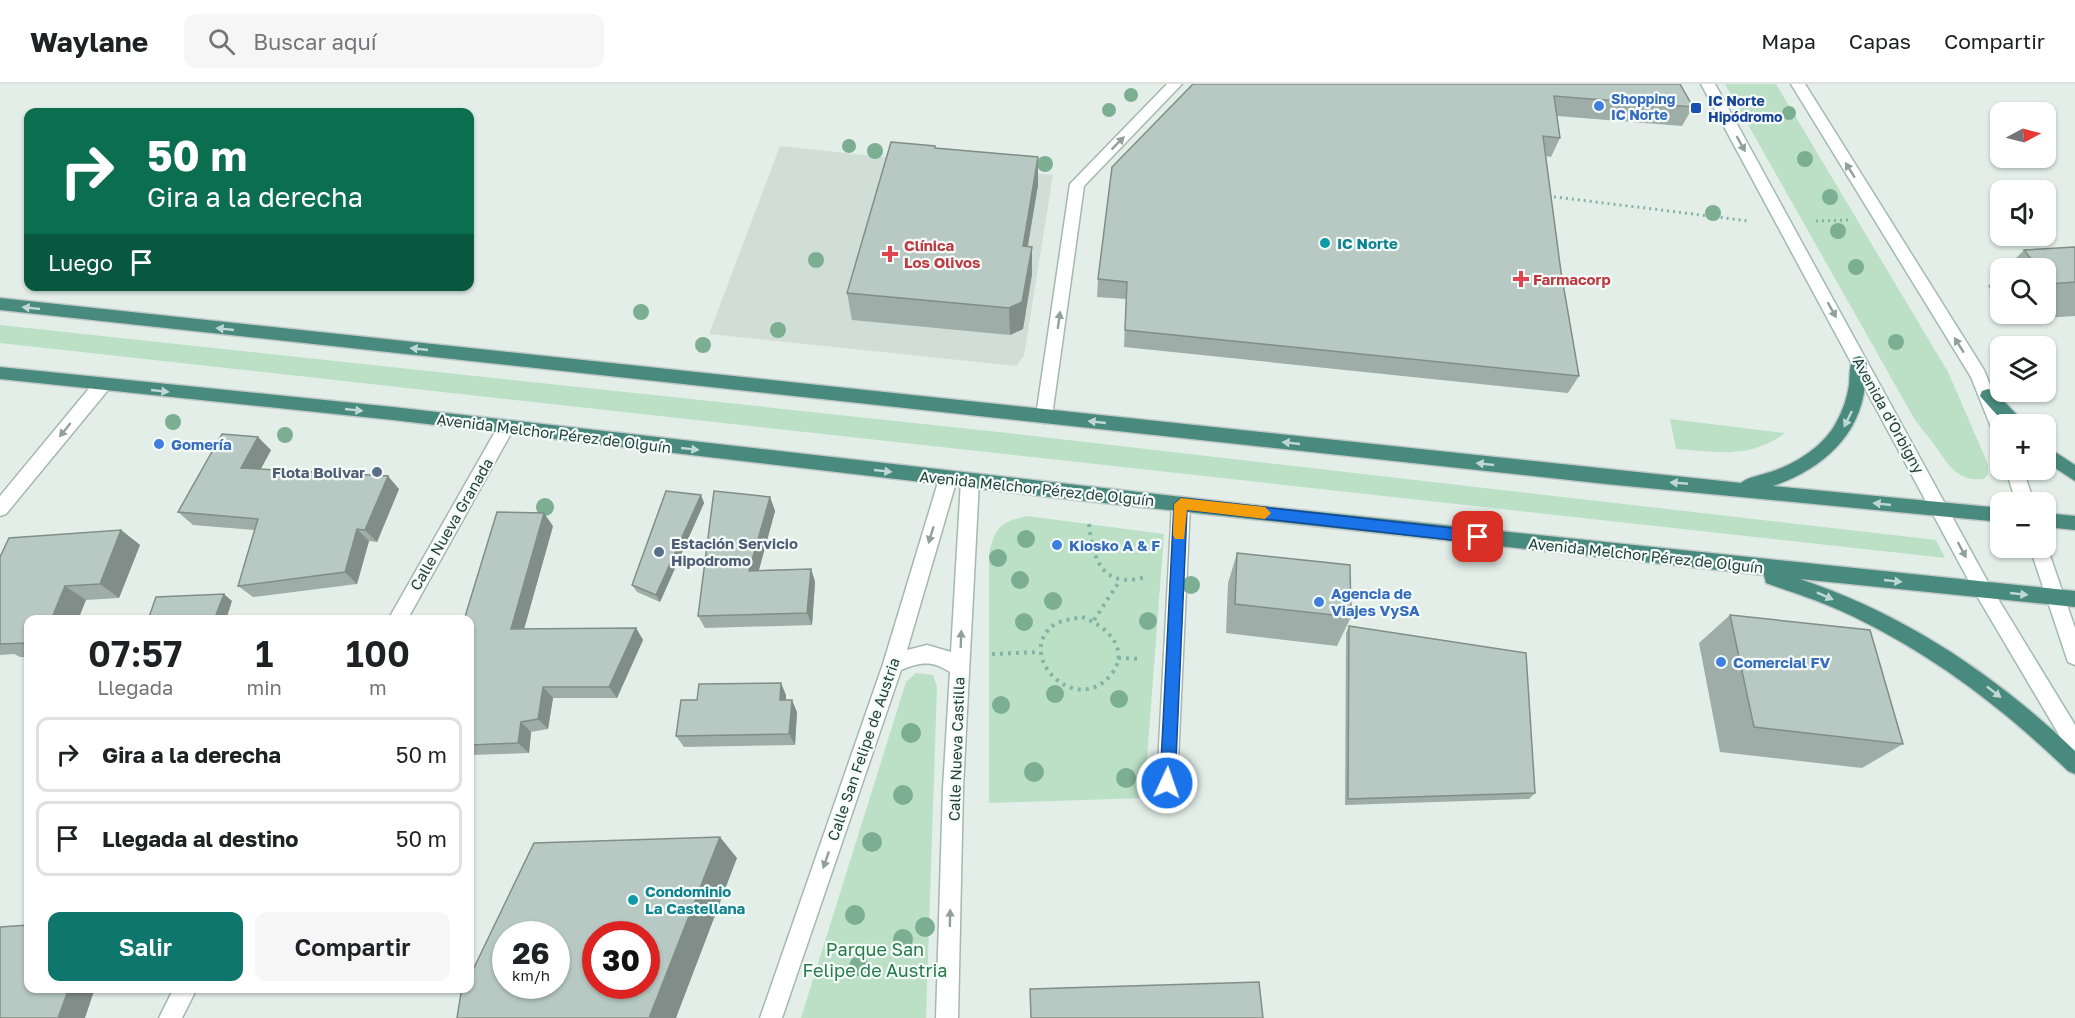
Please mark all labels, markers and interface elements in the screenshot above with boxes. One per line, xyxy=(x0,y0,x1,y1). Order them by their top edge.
search box xyxy=(184,14,604,68)
text: Waylane xyxy=(30,25,148,58)
icon: search xyxy=(205,25,238,58)
text: Buscar aquí xyxy=(253,28,377,55)
text: Mapa xyxy=(1761,28,1816,54)
text: Capas xyxy=(1849,28,1911,54)
text: Compartir xyxy=(1944,28,2045,54)
place label: Shopping IC Norte xyxy=(1611,90,1675,123)
place label: IC Norte Hipódromo xyxy=(1708,92,1782,125)
marker: Shopping IC Norte xyxy=(1592,99,1606,113)
marker: IC Norte Hipódromo xyxy=(1689,101,1703,115)
north arrow xyxy=(1990,102,2056,168)
map controls xyxy=(1990,102,2056,558)
text: 50 m xyxy=(147,130,247,180)
icon: right xyxy=(48,132,126,210)
one-way arrow xyxy=(1736,135,1746,152)
one-way arrow xyxy=(1110,136,1124,150)
one-way arrow xyxy=(1845,162,1856,178)
button: sound xyxy=(1990,180,2056,246)
text: Gira a la derecha xyxy=(147,181,363,213)
place label: IC Norte xyxy=(1337,234,1398,252)
place label: Clínica Los Olivos xyxy=(904,236,981,271)
marker: IC Norte xyxy=(1318,236,1332,250)
marker: Clínica Los Olivos xyxy=(881,245,899,263)
icon: arrive xyxy=(125,246,158,279)
text: Luego xyxy=(48,249,113,276)
button: search xyxy=(1990,258,2056,324)
place label: Farmacorp xyxy=(1533,270,1611,288)
marker: Farmacorp xyxy=(1514,272,1528,286)
one-way arrow xyxy=(1827,302,1838,318)
one-way arrow xyxy=(22,303,41,313)
one-way arrow xyxy=(1054,310,1063,329)
one-way arrow xyxy=(216,324,235,334)
button: layers xyxy=(1990,336,2056,402)
one-way arrow xyxy=(1954,337,1965,353)
one-way arrow xyxy=(410,345,429,354)
street label: Avenida d'Orbigny xyxy=(1850,354,1929,477)
one-way arrow xyxy=(151,386,170,396)
one-way arrow xyxy=(345,406,364,415)
street label: Avenida Melchor Pérez de Olguín xyxy=(436,410,672,456)
one-way arrow xyxy=(1843,410,1852,427)
button: + xyxy=(1990,414,2056,480)
one-way arrow xyxy=(1088,417,1107,426)
one-way arrow xyxy=(59,422,72,437)
place label: Gomería xyxy=(171,435,232,453)
marker: Gomería xyxy=(152,437,166,451)
one-way arrow xyxy=(1282,438,1301,447)
one-way arrow xyxy=(680,444,699,454)
street label: Calle Nueva Granada xyxy=(406,455,496,593)
one-way arrow xyxy=(1476,459,1495,468)
place label: Flota Bolivar xyxy=(272,463,365,481)
marker: Flota Bolivar xyxy=(370,465,384,479)
one-way arrow xyxy=(874,466,893,476)
street label: Avenida Melchor Pérez de Olguín xyxy=(919,467,1155,509)
one-way arrow xyxy=(1670,478,1689,488)
button: − xyxy=(1990,492,2056,558)
one-way arrow xyxy=(1873,499,1892,508)
pin xyxy=(1452,511,1503,562)
icon: arrive xyxy=(1461,520,1494,553)
one-way arrow xyxy=(926,526,935,544)
place label: Estación Servicio Hipodromo xyxy=(671,534,798,569)
street label: Avenida Melchor Pérez de Olguín xyxy=(1528,534,1764,576)
place label: Kiosko A & F xyxy=(1069,536,1160,554)
marker: Kiosko A & F xyxy=(1050,538,1064,552)
one-way arrow xyxy=(1957,542,1967,559)
marker: Estación Servicio Hipodromo xyxy=(652,545,666,559)
one-way arrow xyxy=(1883,576,1902,586)
place label: Agencia de Viajes VySA xyxy=(1331,584,1420,619)
one-way arrow xyxy=(2010,589,2029,599)
one-way arrow xyxy=(1817,592,1834,601)
marker: Agencia de Viajes VySA xyxy=(1312,595,1326,609)
one-way arrow xyxy=(956,629,965,648)
text: 07:57 xyxy=(88,632,183,675)
text: 1 xyxy=(255,632,273,675)
text: 100 xyxy=(346,632,410,675)
place label: Comercial FV xyxy=(1733,653,1831,671)
street label: Calle San Felipe de Austria xyxy=(823,655,903,843)
marker: Comercial FV xyxy=(1714,655,1728,669)
text: Llegada xyxy=(97,675,173,699)
text: min xyxy=(247,675,282,699)
text: m xyxy=(369,675,387,699)
street label: Calle Nueva Castilla xyxy=(944,677,968,821)
one-way arrow xyxy=(1986,686,2002,699)
icon: right xyxy=(51,738,84,771)
text: Gira a la derecha xyxy=(102,741,281,768)
text: 50 m xyxy=(396,741,447,768)
position arrow xyxy=(1135,751,1199,815)
icon: arrive xyxy=(51,822,84,855)
text: Llegada al destino xyxy=(102,825,299,852)
text: 50 m xyxy=(396,825,447,852)
one-way arrow xyxy=(820,851,830,869)
place label: Condominio La Castellana xyxy=(645,882,745,917)
marker: Condominio La Castellana xyxy=(626,893,640,907)
one-way arrow xyxy=(945,908,955,927)
button: Salir xyxy=(48,912,243,981)
button: Compartir xyxy=(255,912,450,981)
speed limit sign: 30 xyxy=(582,921,660,999)
text: 26 xyxy=(512,935,550,971)
park label: Parque San Felipe de Austria xyxy=(803,938,947,981)
text: km/h xyxy=(512,966,550,984)

